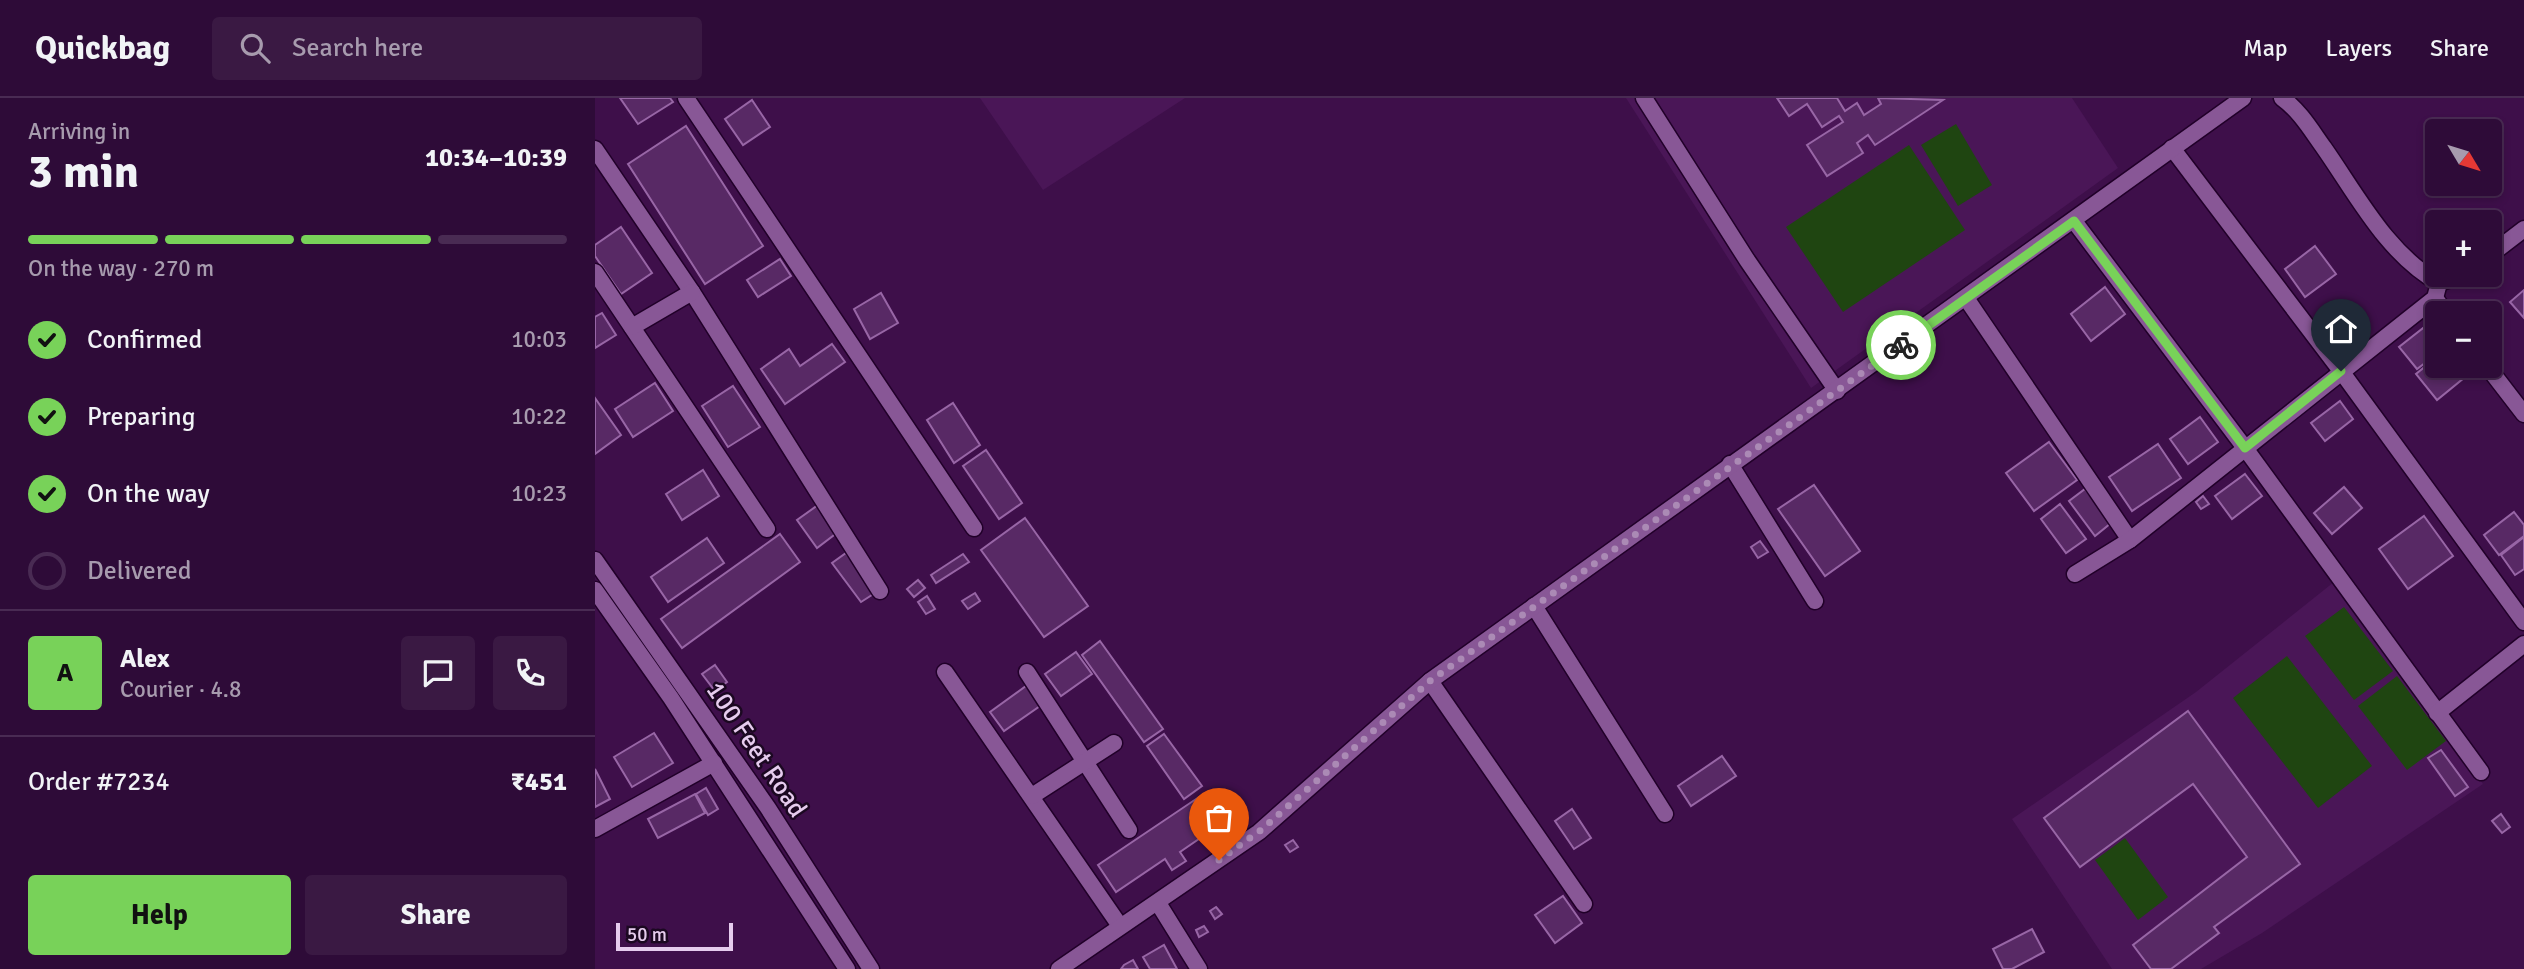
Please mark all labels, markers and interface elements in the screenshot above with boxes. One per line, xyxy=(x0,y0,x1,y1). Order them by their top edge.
search box xyxy=(212,17,702,80)
text: Quickbag xyxy=(35,28,170,69)
icon: search xyxy=(236,29,274,67)
text: Search here xyxy=(292,32,423,64)
text: Map xyxy=(2243,33,2288,63)
text: Layers xyxy=(2326,33,2392,63)
text: Share xyxy=(2430,33,2489,63)
text: Arriving in xyxy=(28,117,130,146)
north arrow xyxy=(2425,119,2503,196)
map controls xyxy=(2425,119,2502,378)
text: 10:34–10:39 xyxy=(425,142,567,174)
text: 3 min xyxy=(28,144,139,200)
button: + xyxy=(2425,210,2502,287)
text: On the way · 270 m xyxy=(28,254,214,283)
pin xyxy=(2311,299,2371,371)
button: − xyxy=(2425,301,2502,378)
courier xyxy=(1866,310,1936,380)
icon: home xyxy=(2322,310,2360,348)
icon: check xyxy=(28,321,66,359)
text: Confirmed xyxy=(87,324,202,356)
text: 10:03 xyxy=(511,325,567,354)
icon: bike xyxy=(1882,326,1920,364)
icon: check xyxy=(28,398,66,436)
text: Preparing xyxy=(87,401,195,433)
text: 10:22 xyxy=(511,402,567,431)
icon: check xyxy=(28,475,66,513)
text: On the way xyxy=(87,478,210,510)
text: 10:23 xyxy=(511,479,567,508)
text: Delivered xyxy=(87,555,192,587)
button: chat xyxy=(401,636,475,710)
button: phone xyxy=(493,636,567,710)
text: Alex xyxy=(120,643,170,675)
text: A xyxy=(57,657,73,689)
text: Courier · 4.8 xyxy=(120,675,241,704)
street label: 100 Feet Road xyxy=(699,675,813,824)
text: Order #7234 xyxy=(28,766,169,798)
text: ₹451 xyxy=(511,766,567,798)
pin xyxy=(1189,788,1249,860)
icon: bag xyxy=(1200,799,1238,837)
button: Help xyxy=(28,875,291,955)
button: Share xyxy=(305,875,567,955)
scale bar xyxy=(616,920,733,952)
text: 50 m xyxy=(627,923,667,947)

